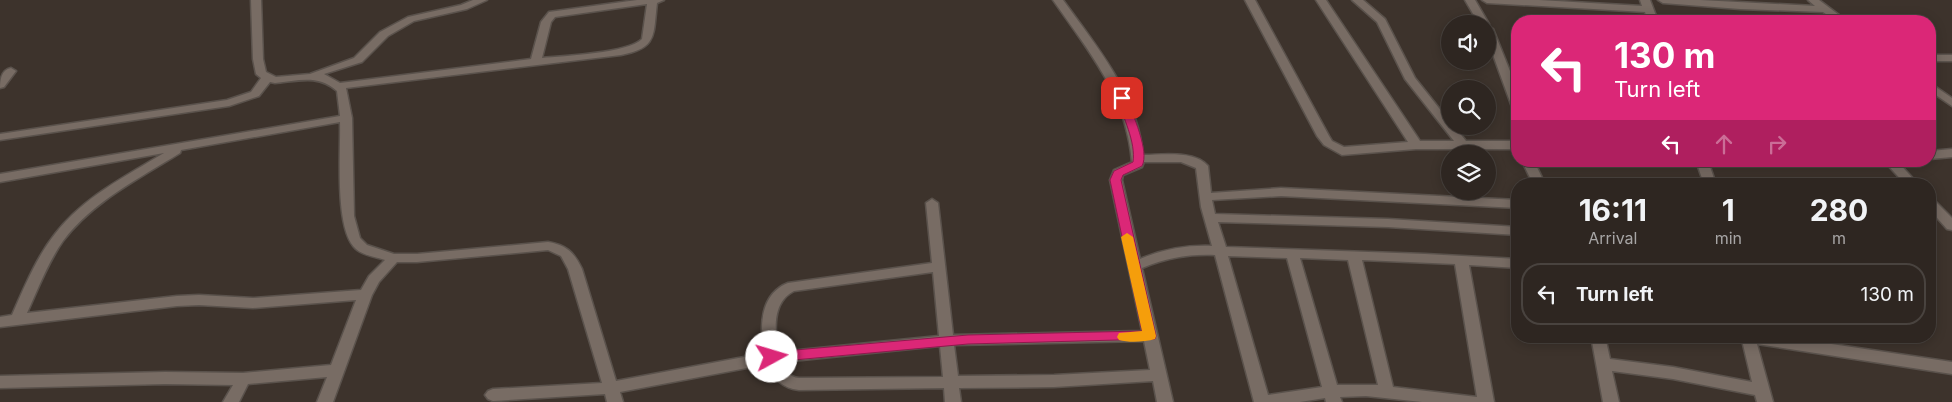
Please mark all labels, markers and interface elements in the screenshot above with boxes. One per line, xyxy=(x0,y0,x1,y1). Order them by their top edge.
map controls xyxy=(1441,15,1496,200)
button: sound xyxy=(1441,15,1496,70)
text: 130 m xyxy=(1614,34,1716,76)
icon: left xyxy=(1531,35,1596,100)
text: Turn left xyxy=(1614,76,1700,102)
pin xyxy=(1101,77,1143,119)
button: search xyxy=(1441,80,1496,135)
icon: arrive xyxy=(1108,84,1136,112)
icon: left xyxy=(1657,130,1685,158)
icon: ahead xyxy=(1710,130,1738,158)
icon: right xyxy=(1763,130,1791,158)
button: layers xyxy=(1441,145,1496,200)
text: 16:11 xyxy=(1579,192,1647,228)
text: 1 xyxy=(1722,192,1735,228)
text: 280 xyxy=(1810,192,1868,228)
text: Arrival xyxy=(1588,228,1637,248)
text: min xyxy=(1715,228,1742,248)
text: m xyxy=(1832,228,1846,248)
icon: left xyxy=(1533,280,1561,308)
text: Turn left xyxy=(1576,283,1654,306)
text: 130 m xyxy=(1861,283,1914,306)
position arrow xyxy=(745,330,797,382)

